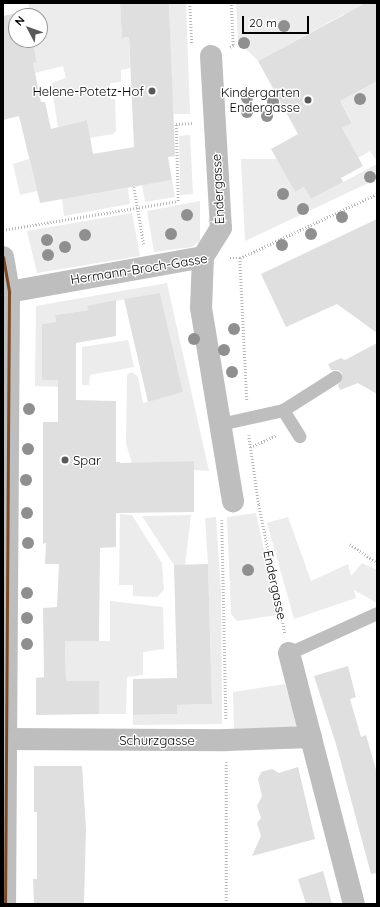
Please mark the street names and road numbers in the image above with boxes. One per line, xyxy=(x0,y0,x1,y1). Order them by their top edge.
street label: Endergasse xyxy=(208,153,228,225)
street label: Hermann-Broch-Gasse xyxy=(69,250,209,288)
street label: Endergasse xyxy=(260,549,290,621)
street label: Schurzgasse xyxy=(119,732,195,748)

